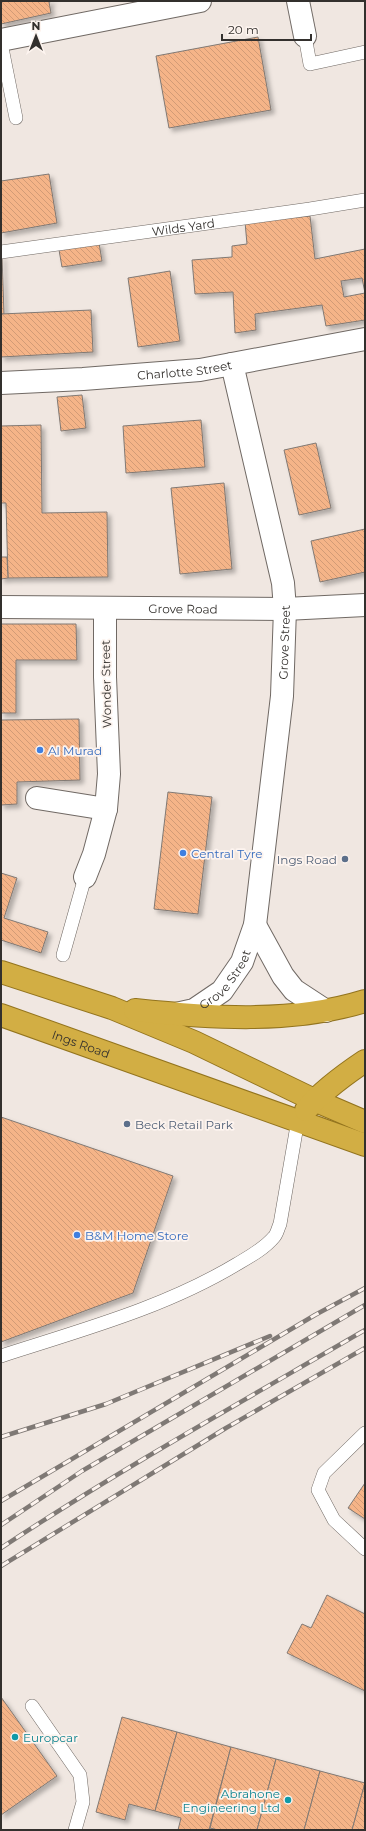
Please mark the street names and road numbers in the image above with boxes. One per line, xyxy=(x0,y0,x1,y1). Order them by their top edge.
street label: Wilds Yard xyxy=(151,215,216,238)
street label: Charlotte Street xyxy=(137,357,233,382)
street label: Grove Road xyxy=(148,601,218,616)
street label: Grove Street xyxy=(275,604,293,680)
street label: Wonder Street xyxy=(98,640,114,728)
street label: Grove Street xyxy=(196,947,253,1012)
street label: Ings Road xyxy=(50,1026,112,1061)

